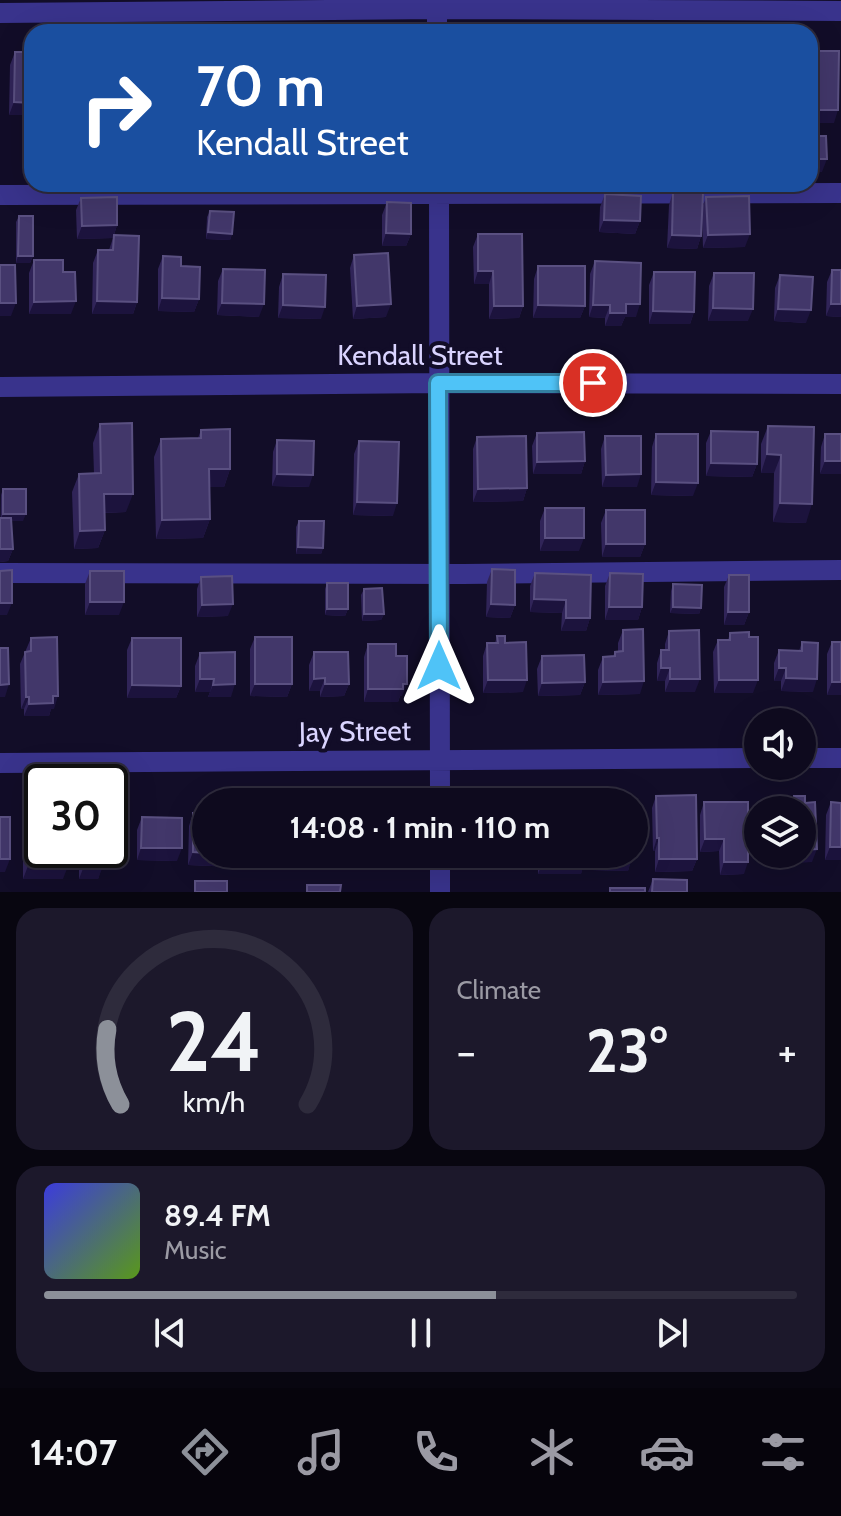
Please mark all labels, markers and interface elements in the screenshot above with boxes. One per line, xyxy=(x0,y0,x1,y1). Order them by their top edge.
text: 70 m xyxy=(196,52,325,120)
icon: right xyxy=(64,56,168,160)
text: Kendall Street xyxy=(196,120,409,164)
street label: Kendall Street xyxy=(337,338,503,372)
pin xyxy=(559,349,627,417)
icon: arrive xyxy=(571,361,615,405)
position arrow xyxy=(397,624,481,708)
map controls xyxy=(744,708,816,868)
button: sound xyxy=(744,708,816,780)
street label: Jay Street xyxy=(298,713,411,749)
speed limit sign: 30 xyxy=(24,764,128,868)
button: layers xyxy=(744,796,816,868)
text: 14:08 · 1 min · 110 m xyxy=(290,809,550,846)
text: Climate xyxy=(457,974,541,1006)
text: 24 xyxy=(166,991,262,1092)
text: 23° xyxy=(586,1014,667,1087)
text: − xyxy=(457,1025,476,1078)
text: + xyxy=(778,1025,797,1078)
text: km/h xyxy=(183,1084,246,1119)
text: 89.4 FM xyxy=(164,1197,271,1234)
text: Music xyxy=(164,1234,227,1266)
icon: previous xyxy=(148,1311,192,1355)
icon: pause xyxy=(399,1311,443,1355)
icon: next xyxy=(650,1311,694,1355)
icon: directions xyxy=(177,1424,233,1480)
icon: music xyxy=(293,1424,349,1480)
icon: phone xyxy=(408,1424,464,1480)
icon: climate xyxy=(524,1424,580,1480)
icon: car xyxy=(639,1424,695,1480)
icon: filters xyxy=(755,1424,811,1480)
text: 14:07 xyxy=(30,1430,117,1474)

